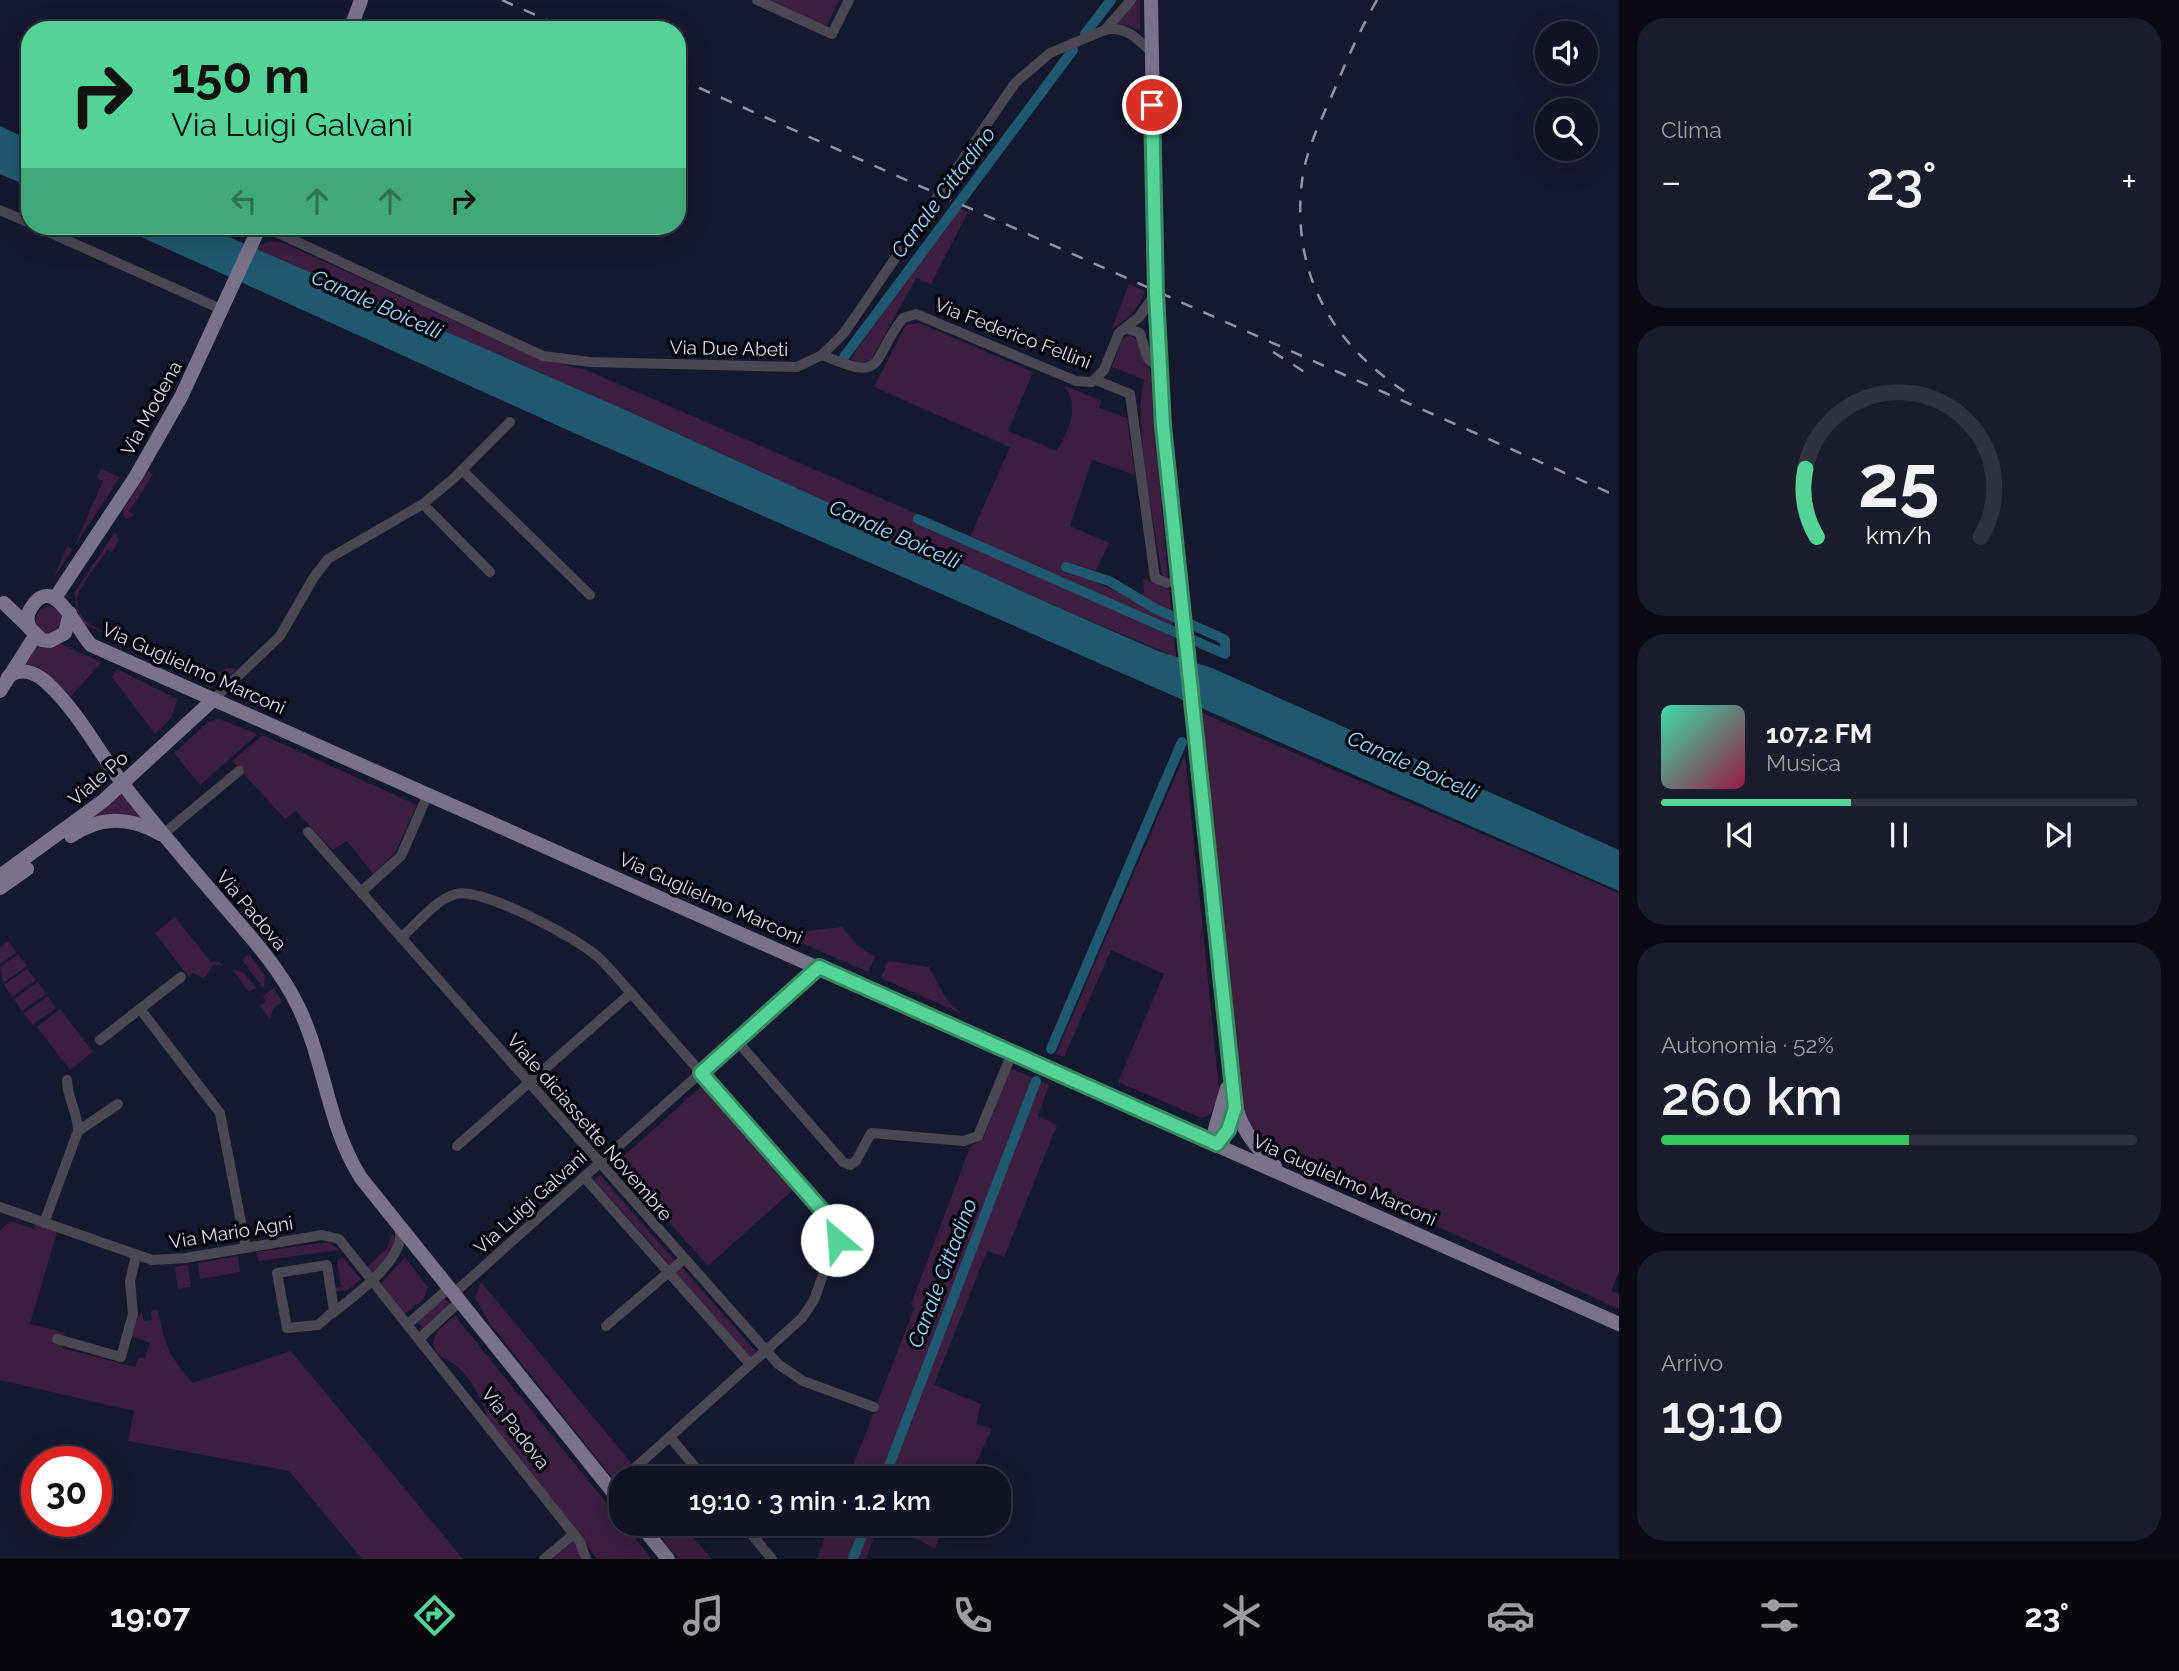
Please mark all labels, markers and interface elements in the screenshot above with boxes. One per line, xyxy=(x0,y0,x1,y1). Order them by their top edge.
map controls xyxy=(1535,21,1598,161)
button: sound xyxy=(1535,21,1598,84)
text: 150 m xyxy=(171,47,310,104)
icon: right xyxy=(56,49,147,140)
pin xyxy=(1122,75,1182,135)
icon: arrive xyxy=(1133,86,1171,124)
button: search xyxy=(1535,98,1598,161)
text: Via Luigi Galvani xyxy=(171,106,413,143)
text: Clima xyxy=(1661,116,1722,143)
water label: Canale Cittadino xyxy=(886,122,1000,262)
text: 23° xyxy=(1866,151,1937,212)
text: − xyxy=(1661,159,1681,204)
text: + xyxy=(2121,159,2137,204)
icon: left xyxy=(225,182,263,220)
icon: ahead xyxy=(298,182,336,220)
icon: ahead xyxy=(371,182,409,220)
icon: right xyxy=(444,182,482,220)
water label: Canale Boicelli xyxy=(308,264,447,344)
street label: Via Federico Fellini xyxy=(932,293,1094,373)
street label: Via Due Abeti xyxy=(669,336,789,360)
street label: Via Modena xyxy=(116,357,186,459)
text: 25 xyxy=(1858,440,1940,525)
water label: Canale Boicelli xyxy=(826,494,965,574)
text: km/h xyxy=(1866,520,1932,550)
street label: Via Guglielmo Marconi xyxy=(99,618,289,718)
text: 107.2 FM xyxy=(1766,719,1872,749)
water label: Canale Boicelli xyxy=(1344,725,1483,805)
street label: Viale Po xyxy=(64,746,132,810)
text: Musica xyxy=(1766,749,1841,776)
icon: previous xyxy=(1721,816,1759,854)
icon: pause xyxy=(1880,816,1918,854)
icon: next xyxy=(2039,816,2077,854)
street label: Via Guglielmo Marconi xyxy=(616,848,806,948)
street label: Via Padova xyxy=(212,866,292,954)
street label: Viale diciassette Novembre xyxy=(503,1029,677,1225)
text: Autonomia · 52% xyxy=(1661,1031,1834,1058)
text: 260 km xyxy=(1661,1066,1843,1127)
street label: Via Guglielmo Marconi xyxy=(1250,1130,1440,1230)
street label: Via Luigi Galvani xyxy=(469,1146,591,1258)
water label: Canale Cittadino xyxy=(902,1195,982,1351)
position arrow xyxy=(800,1203,874,1277)
street label: Via Mario Agni xyxy=(168,1211,294,1253)
text: Arrivo xyxy=(1661,1349,1723,1376)
street label: Via Padova xyxy=(477,1383,555,1473)
text: 19:10 xyxy=(1661,1384,1784,1445)
speed limit sign: 30 xyxy=(21,1446,112,1537)
text: 19:10 · 3 min · 1.2 km xyxy=(689,1486,931,1516)
icon: directions xyxy=(410,1591,459,1640)
icon: music xyxy=(679,1591,728,1640)
icon: phone xyxy=(948,1591,997,1640)
icon: climate xyxy=(1217,1591,1266,1640)
icon: car xyxy=(1486,1591,1535,1640)
icon: filters xyxy=(1755,1591,1804,1640)
text: 19:07 xyxy=(110,1597,190,1634)
text: 23° xyxy=(2024,1597,2069,1634)

